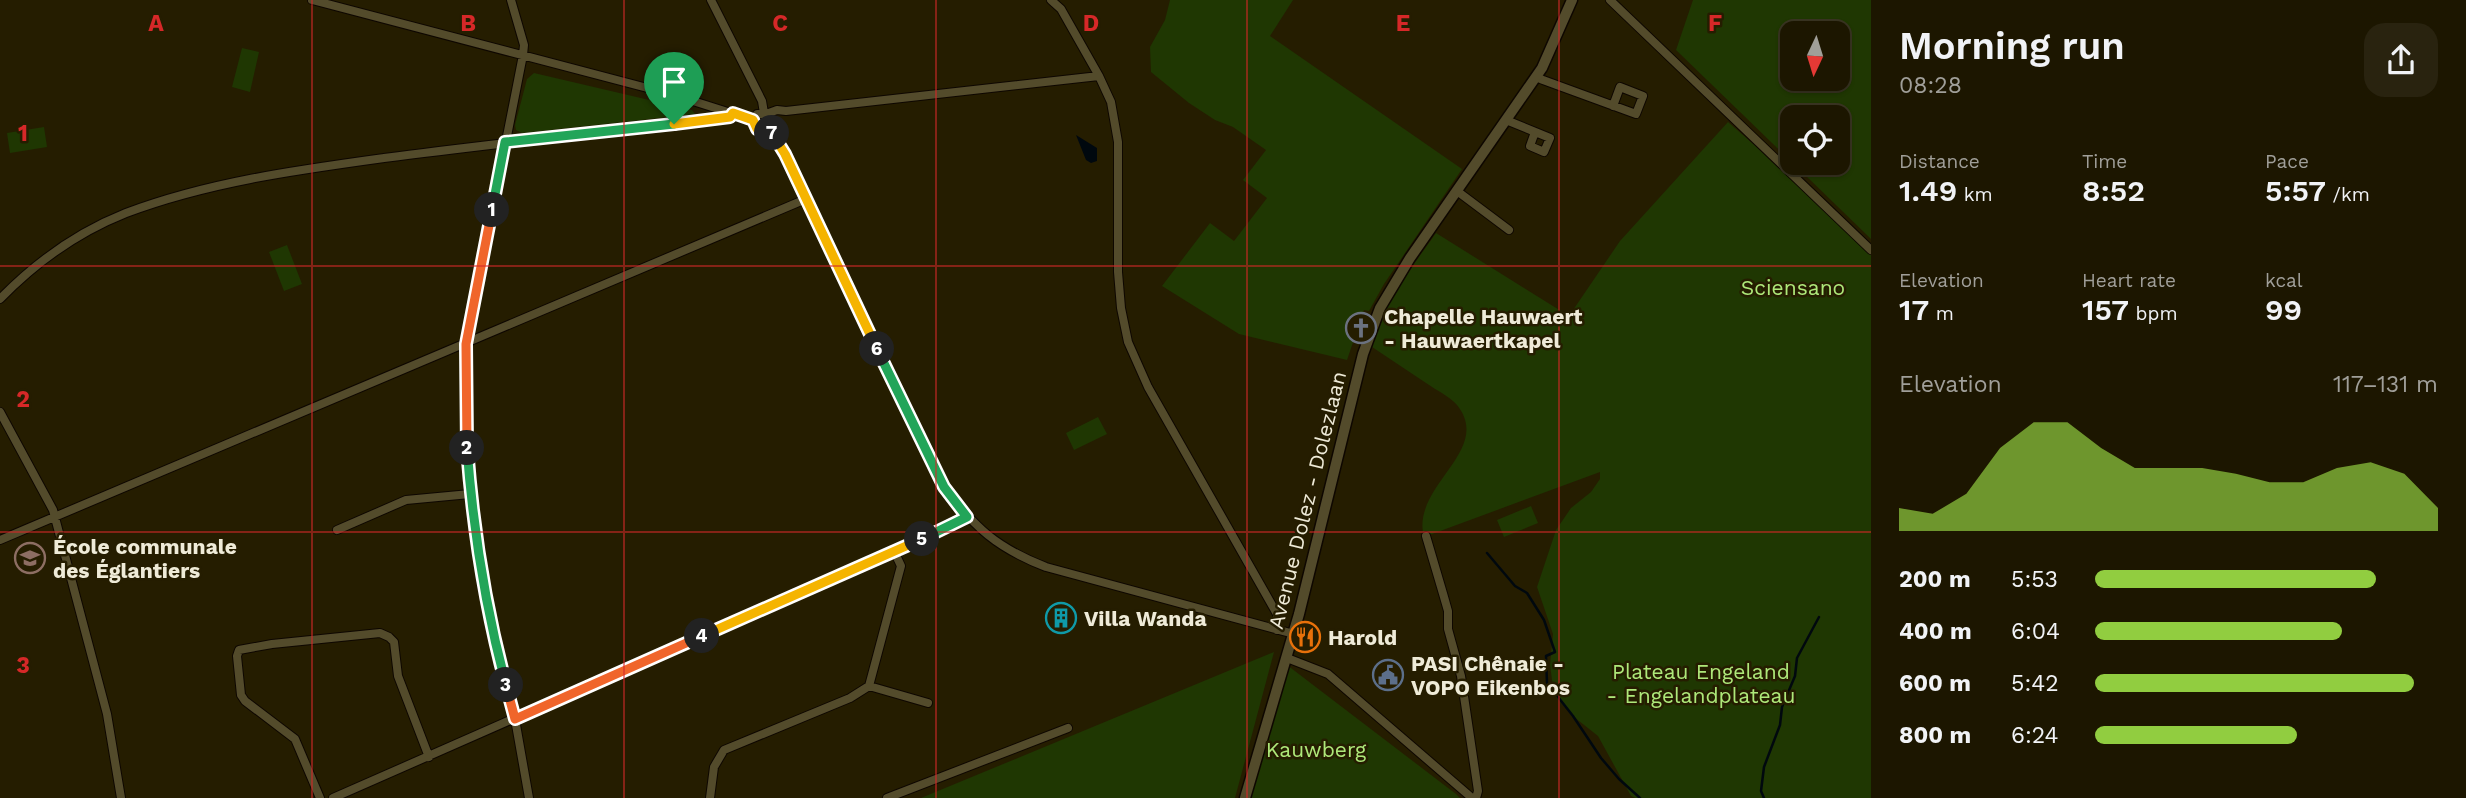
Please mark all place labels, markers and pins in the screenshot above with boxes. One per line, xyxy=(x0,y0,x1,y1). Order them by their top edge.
pin xyxy=(644,52,704,124)
pin: 7 xyxy=(754,116,790,150)
pin: 1 xyxy=(475,192,510,228)
place label: Chapelle Hauwaert - Hauwaertkapel xyxy=(1384,304,1582,353)
church icon: Chapelle Hauwaert - Hauwaertkapel xyxy=(1344,311,1378,345)
pin: 6 xyxy=(860,332,894,366)
pin: 2 xyxy=(449,430,484,466)
pin: 5 xyxy=(904,522,940,556)
place label: École communale des Églantiers xyxy=(53,534,237,583)
school or university icon: École communale des Églantiers xyxy=(13,541,47,575)
building icon: Villa Wanda xyxy=(1044,601,1078,635)
place label: Villa Wanda xyxy=(1084,606,1207,631)
pin: 4 xyxy=(684,618,720,654)
restaurant icon: Harold xyxy=(1288,620,1322,654)
place label: Harold xyxy=(1328,625,1397,650)
place label: PASI Chênaie - VOPO Eikenbos xyxy=(1411,651,1570,700)
public building icon: PASI Chênaie - VOPO Eikenbos xyxy=(1371,658,1405,692)
pin: 3 xyxy=(489,668,524,702)

